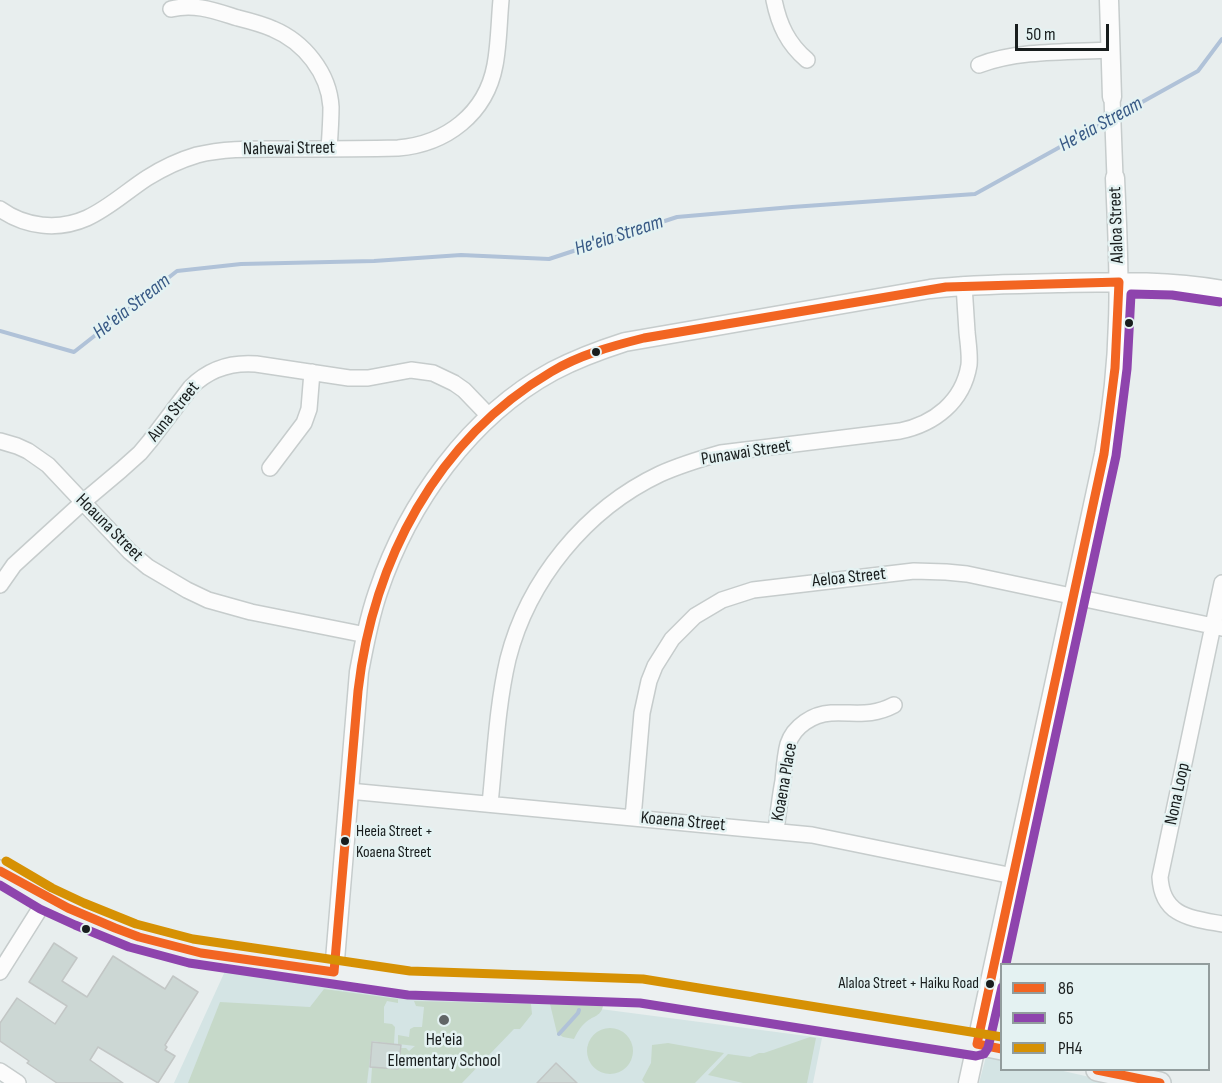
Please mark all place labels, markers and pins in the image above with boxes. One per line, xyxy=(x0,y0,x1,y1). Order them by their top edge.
unlabelled marker xyxy=(1123,317,1135,329)
unlabelled marker xyxy=(590,346,602,358)
place label: Heeia Street + Koaena Street xyxy=(356,822,433,860)
marker: Heeia Street + Koaena Street xyxy=(339,835,351,847)
unlabelled marker xyxy=(80,923,92,935)
place label: Alaloa Street + Haiku Road xyxy=(839,974,979,994)
marker: Alaloa Street + Haiku Road xyxy=(984,978,996,990)
marker: He'eia Elementary School xyxy=(437,1013,451,1027)
place label: He'eia Elementary School xyxy=(388,1029,500,1072)

